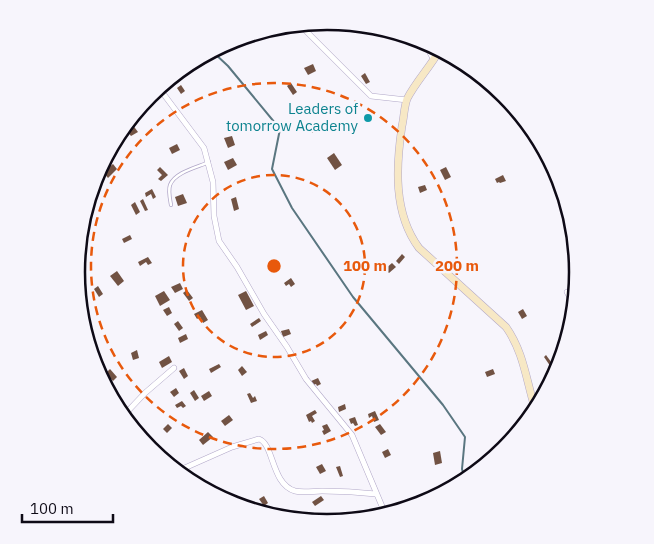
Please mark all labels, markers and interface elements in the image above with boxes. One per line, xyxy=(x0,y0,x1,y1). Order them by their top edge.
place label: Leaders of tomorrow Academy xyxy=(226,99,359,135)
marker: Leaders of tomorrow Academy xyxy=(362,112,374,124)
text: 100 m xyxy=(343,256,387,275)
text: 200 m xyxy=(435,256,479,275)
centre of rings xyxy=(265,257,283,275)
scale bar xyxy=(22,492,114,524)
text: 100 m xyxy=(30,499,74,518)

